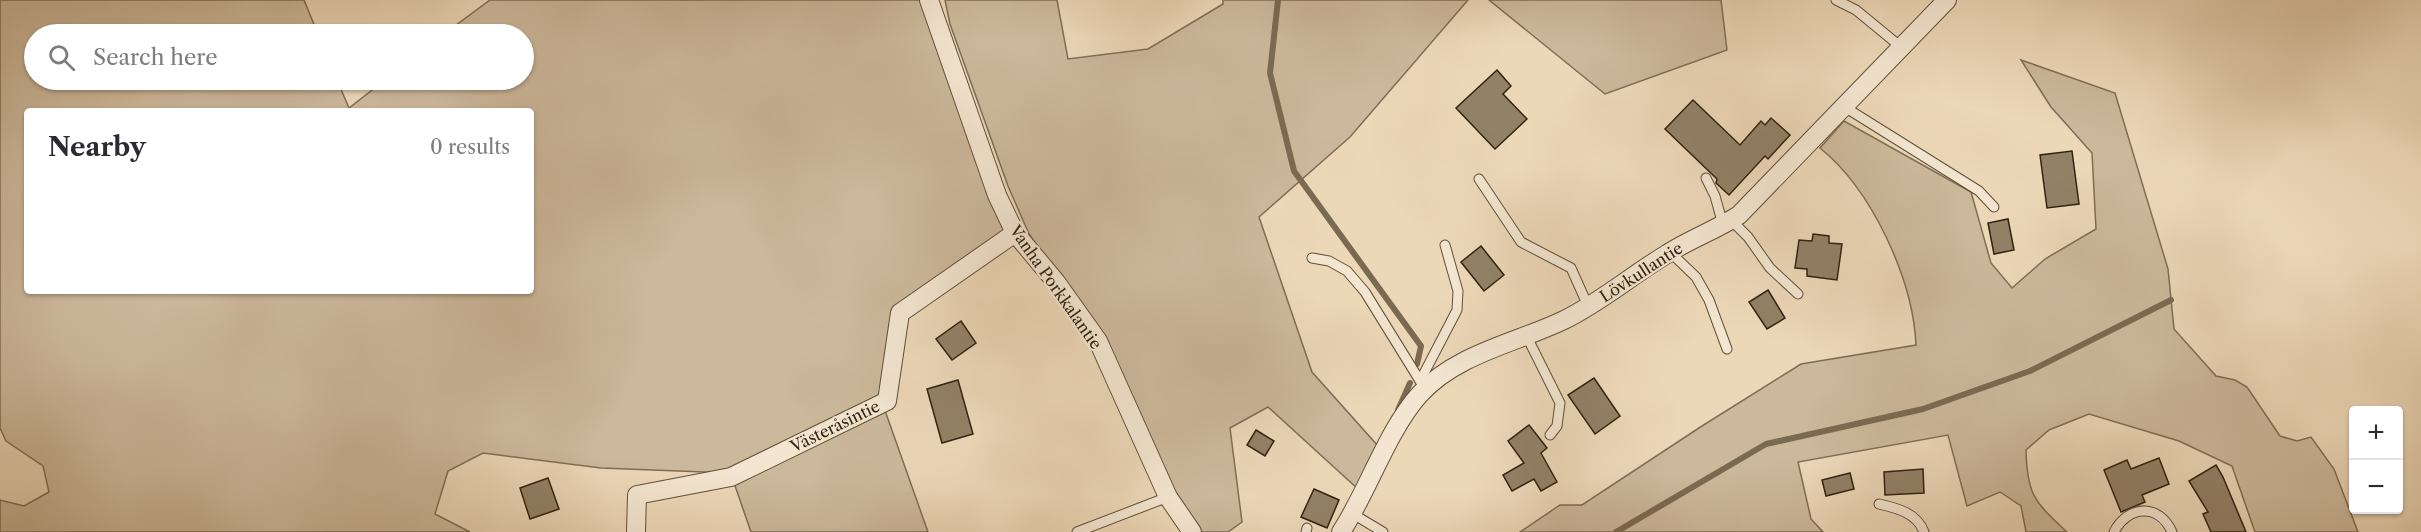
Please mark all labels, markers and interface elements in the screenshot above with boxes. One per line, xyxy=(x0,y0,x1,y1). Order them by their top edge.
search box xyxy=(24,24,534,90)
icon: search xyxy=(45,41,78,74)
text: Search here xyxy=(93,44,218,71)
text: Nearby xyxy=(48,131,146,163)
text: 0 results xyxy=(430,135,510,159)
street label: Vanha Porkkalantie xyxy=(1005,220,1106,353)
street label: Lövkullantie xyxy=(1596,238,1686,306)
street label: Västeråsintie xyxy=(786,396,883,457)
map controls xyxy=(2349,406,2403,514)
button: + xyxy=(2349,406,2403,460)
button: − xyxy=(2349,460,2403,514)

